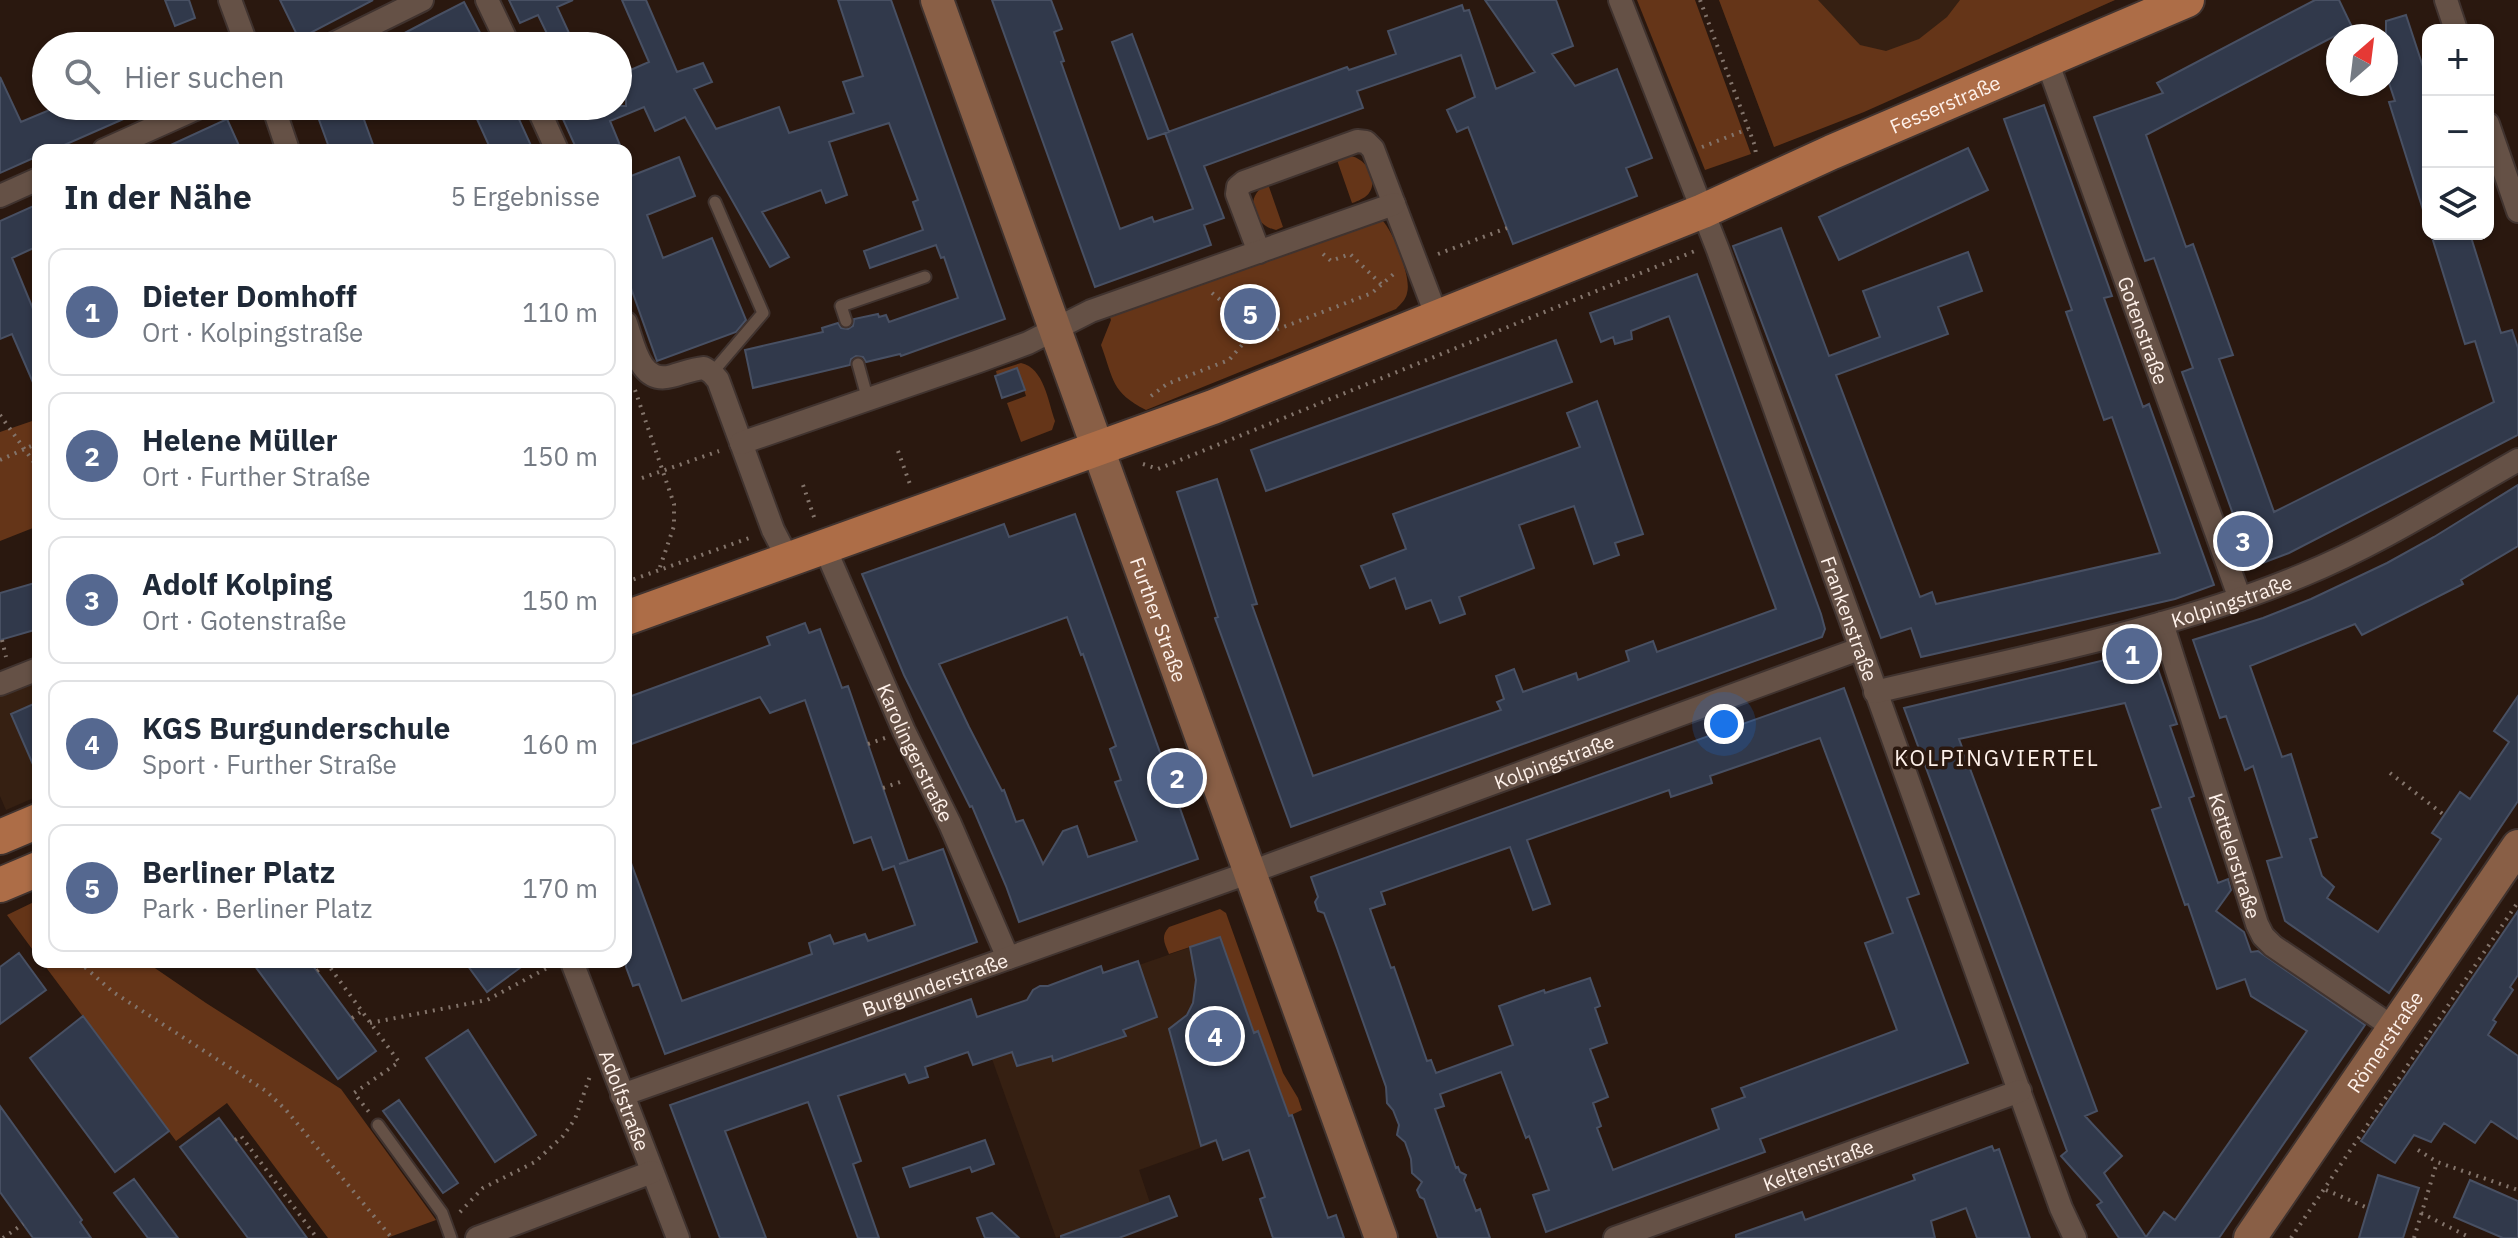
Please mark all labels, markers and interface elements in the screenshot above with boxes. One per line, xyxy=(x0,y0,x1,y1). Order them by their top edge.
north arrow xyxy=(2326,24,2398,96)
map controls xyxy=(2422,24,2494,240)
button: + xyxy=(2422,24,2494,96)
search box xyxy=(32,32,632,120)
icon: search xyxy=(60,54,104,98)
text: Hier suchen xyxy=(124,57,285,96)
street label: Fesserstraße xyxy=(1885,68,2004,139)
button: − xyxy=(2422,96,2494,168)
button: layers xyxy=(2422,168,2494,240)
text: In der Nähe xyxy=(64,174,252,218)
text: 5 Ergebnisse xyxy=(451,179,600,213)
street label: Gotenstraße xyxy=(2112,273,2175,388)
text: Dieter Domhoff xyxy=(142,276,357,315)
pin: 5 xyxy=(1224,284,1276,344)
text: 1 xyxy=(84,295,100,329)
text: 110 m xyxy=(522,295,598,329)
text: Ort · Kolpingstraße xyxy=(142,315,363,349)
text: Helene Müller xyxy=(142,420,338,459)
text: 2 xyxy=(84,439,100,473)
text: 150 m xyxy=(522,439,598,473)
text: Ort · Further Straße xyxy=(142,459,371,493)
pin: 3 xyxy=(2217,511,2269,571)
street label: Frankenstraße xyxy=(1815,552,1885,685)
street label: Further Straße xyxy=(1124,553,1194,686)
text: Adolf Kolping xyxy=(142,564,332,603)
street label: Kolpingstraße xyxy=(2168,567,2296,633)
text: 3 xyxy=(84,583,100,617)
text: 150 m xyxy=(522,583,598,617)
text: Ort · Gotenstraße xyxy=(142,603,346,637)
pin: 1 xyxy=(2106,624,2158,684)
street label: Karolingerstraße xyxy=(871,679,960,826)
your location xyxy=(1704,704,1744,744)
text: KGS Burgunderschule xyxy=(142,708,450,747)
text: 4 xyxy=(84,727,100,761)
text: 160 m xyxy=(522,727,598,761)
street label: Kolpingstraße xyxy=(1490,727,1618,795)
district label: KOLPINGVIERTEL xyxy=(1894,743,2100,772)
text: Sport · Further Straße xyxy=(142,747,397,781)
pin: 2 xyxy=(1151,748,1203,808)
street label: Kettelerstraße xyxy=(2203,790,2268,922)
text: Berliner Platz xyxy=(142,852,335,891)
text: 5 xyxy=(84,871,100,905)
text: 170 m xyxy=(522,871,598,905)
text: Park · Berliner Platz xyxy=(142,891,372,925)
street label: Burgunderstraße xyxy=(858,946,1011,1022)
street label: Römerstraße xyxy=(2340,985,2429,1098)
pin: 4 xyxy=(1189,1006,1241,1066)
street label: Adolfstraße xyxy=(593,1046,657,1154)
street label: Keltenstraße xyxy=(1759,1132,1877,1197)

